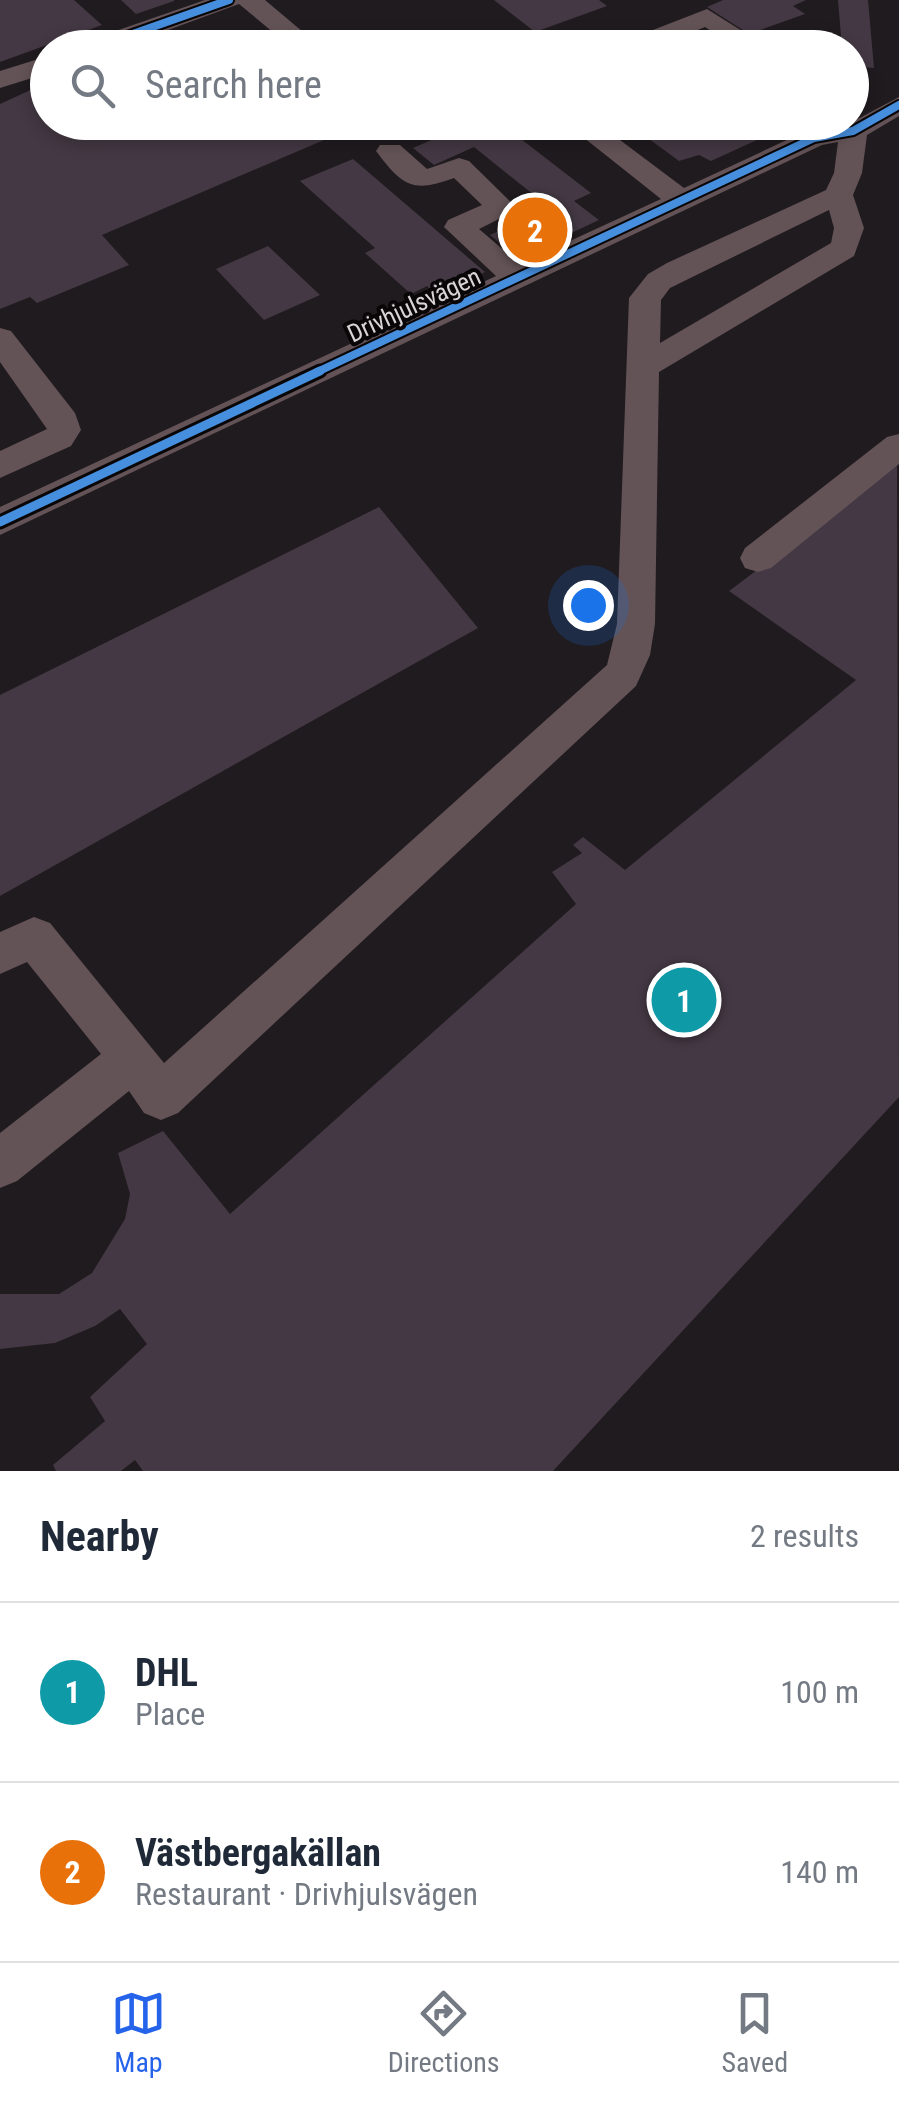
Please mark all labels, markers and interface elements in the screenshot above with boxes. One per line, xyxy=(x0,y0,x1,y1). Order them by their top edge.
search box xyxy=(30,30,869,140)
icon: search xyxy=(65,58,120,113)
text: Search here xyxy=(145,63,322,107)
pin: 2 xyxy=(502,192,568,268)
street label: Drivhjulsvägen xyxy=(343,261,485,349)
your location xyxy=(563,580,614,631)
pin: 1 xyxy=(652,962,716,1038)
text: Nearby xyxy=(40,1512,159,1561)
text: 2 results xyxy=(750,1517,859,1555)
text: DHL xyxy=(135,1651,198,1695)
text: 1 xyxy=(64,1673,81,1711)
text: 100 m xyxy=(780,1673,859,1711)
text: Place xyxy=(135,1695,205,1733)
text: Västbergakällan xyxy=(135,1831,381,1875)
text: 2 xyxy=(64,1853,81,1891)
text: 140 m xyxy=(780,1853,859,1891)
text: Restaurant · Drivhjulsvägen xyxy=(135,1875,478,1913)
tab: Map xyxy=(111,1986,166,2079)
tab: Directions xyxy=(388,1986,500,2079)
tab: Saved xyxy=(721,1986,788,2079)

